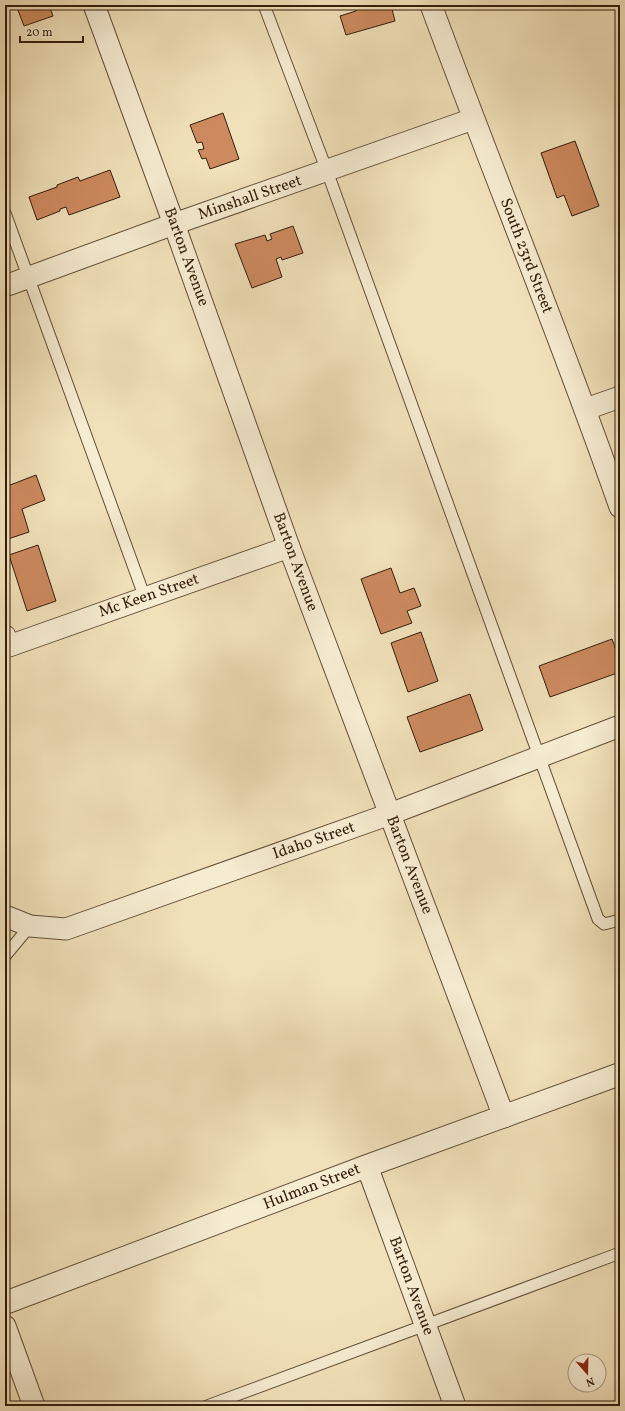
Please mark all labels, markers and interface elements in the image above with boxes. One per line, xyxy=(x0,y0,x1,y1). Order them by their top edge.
scale bar xyxy=(20,18,83,44)
text: 20 m xyxy=(26,25,53,41)
street label: Minshall Street xyxy=(195,170,305,226)
street label: South 23rd Street xyxy=(494,195,558,317)
street label: Barton Avenue xyxy=(158,205,214,309)
street label: Barton Avenue xyxy=(267,510,323,614)
street label: Mc Keen Street xyxy=(96,568,203,623)
street label: Barton Avenue xyxy=(380,813,438,917)
street label: Idaho Street xyxy=(270,817,359,865)
street label: Hulman Street xyxy=(260,1158,364,1216)
street label: Barton Avenue xyxy=(383,1234,439,1338)
north arrow xyxy=(567,1353,607,1393)
text: N xyxy=(584,1373,596,1389)

